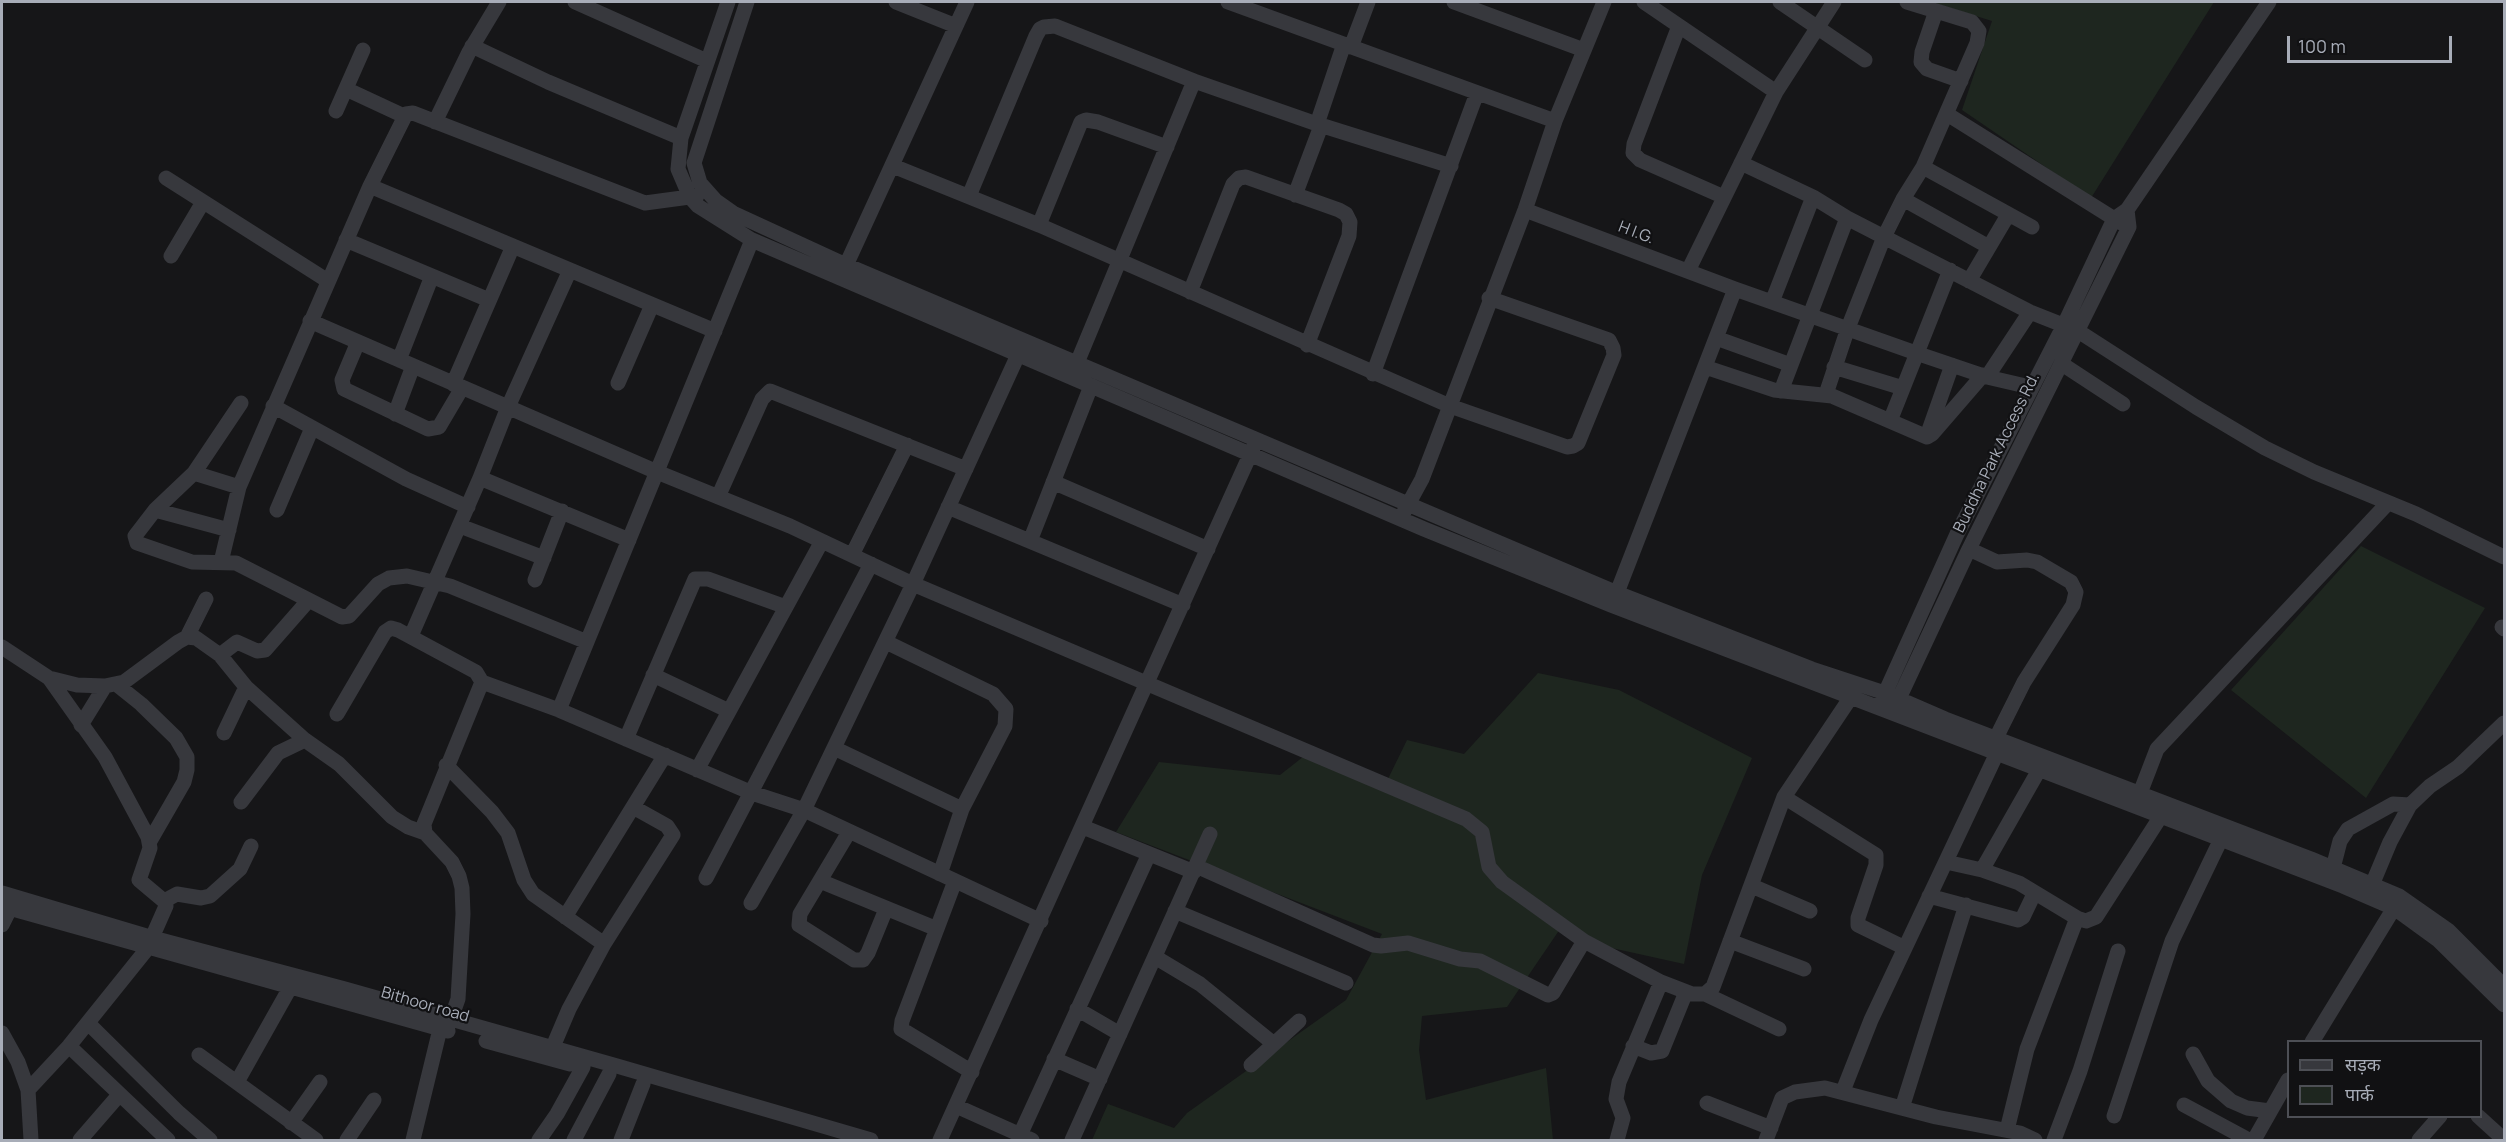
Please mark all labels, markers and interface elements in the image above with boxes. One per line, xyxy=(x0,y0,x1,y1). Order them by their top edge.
scale bar xyxy=(2290,24,2455,62)
text: 100 m xyxy=(2298,34,2346,58)
street label: H I.G. xyxy=(1616,218,1656,248)
street label: Buddha Park Access Rd. xyxy=(1950,370,2044,536)
street label: Bithoor road xyxy=(379,983,471,1027)
legend xyxy=(2287,1040,2482,1118)
text: सड़क xyxy=(2345,1052,2381,1076)
text: पार्क xyxy=(2345,1082,2374,1106)

